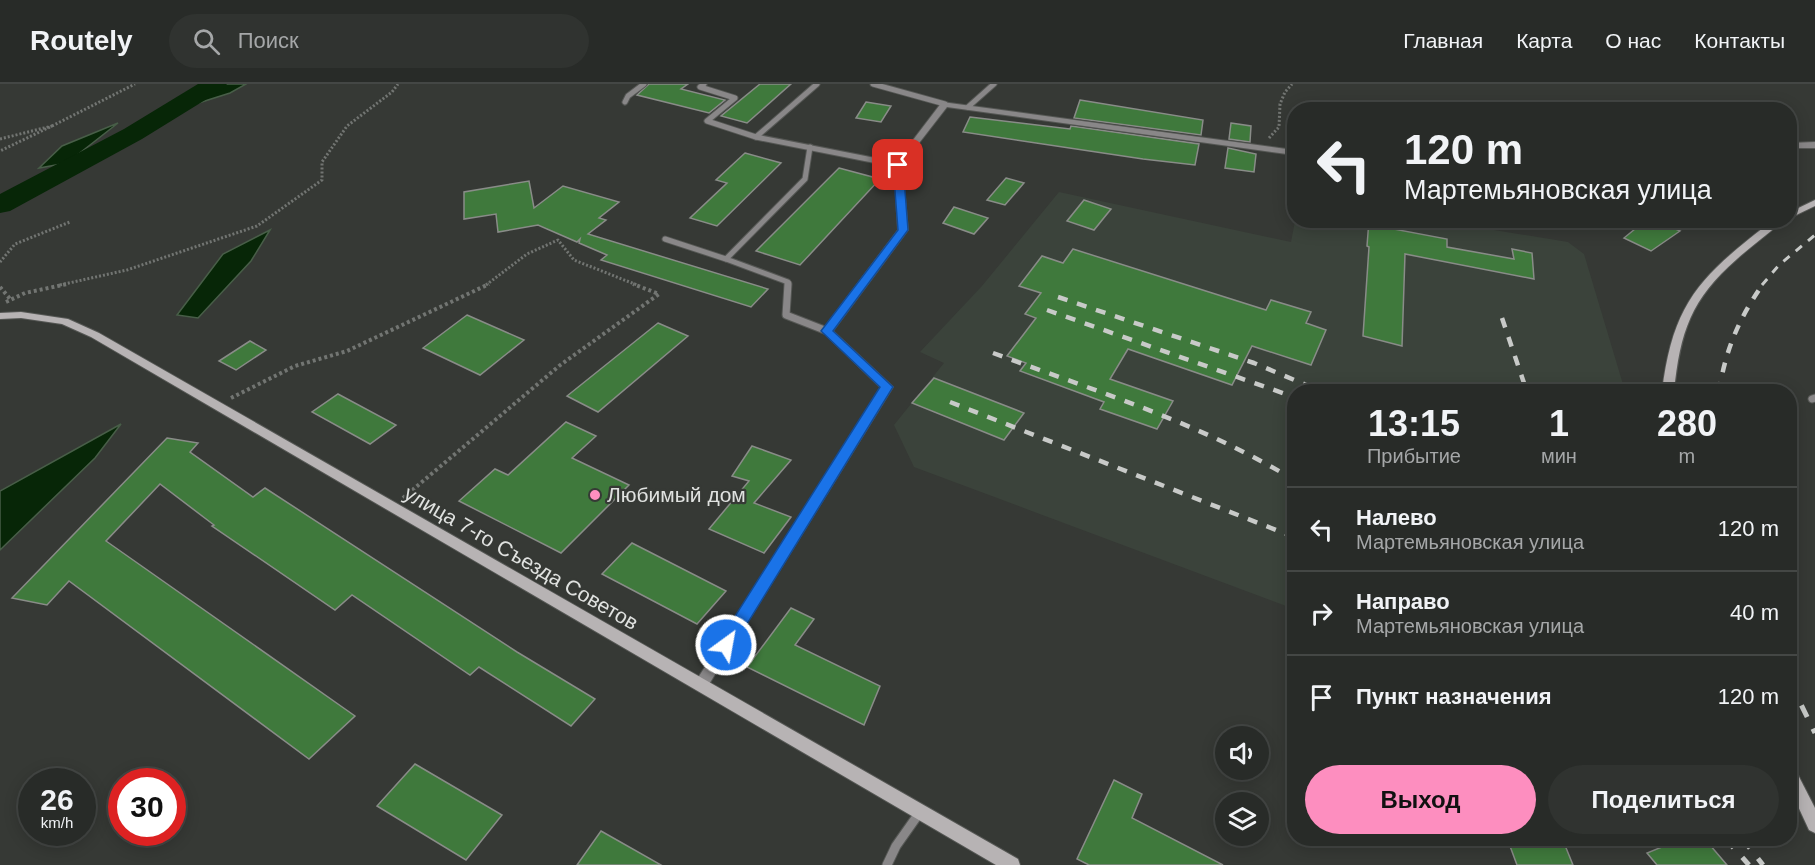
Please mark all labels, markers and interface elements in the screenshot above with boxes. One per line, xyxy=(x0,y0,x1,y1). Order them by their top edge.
search box xyxy=(169,14,589,68)
text: Routely xyxy=(30,25,133,56)
icon: search xyxy=(190,25,223,58)
text: Поиск xyxy=(238,28,299,53)
text: Главная xyxy=(1403,29,1483,52)
text: Карта xyxy=(1516,29,1572,52)
text: О нас xyxy=(1605,29,1661,52)
text: Контакты xyxy=(1694,29,1785,52)
icon: left xyxy=(1305,126,1383,204)
text: 120 m xyxy=(1404,126,1523,173)
pin xyxy=(872,139,923,190)
icon: arrive xyxy=(881,148,914,181)
text: Мартемьяновская улица xyxy=(1404,175,1712,205)
text: 13:15 xyxy=(1368,403,1460,444)
text: 1 xyxy=(1549,403,1569,444)
text: 280 xyxy=(1657,403,1717,444)
text: Прибытие xyxy=(1367,445,1461,467)
text: мин xyxy=(1541,445,1577,467)
text: m xyxy=(1679,445,1695,467)
street label: улица 7-го Съезда Советов xyxy=(400,481,642,634)
place label: Любимый дом xyxy=(607,483,746,506)
marker: Любимый дом xyxy=(588,488,602,502)
text: Налево xyxy=(1356,505,1437,530)
icon: left xyxy=(1305,513,1338,546)
text: 120 m xyxy=(1718,516,1779,541)
text: Мартемьяновская улица xyxy=(1356,531,1584,553)
text: Направо xyxy=(1356,589,1450,614)
icon: right xyxy=(1305,597,1338,630)
text: 40 m xyxy=(1730,600,1779,625)
position arrow xyxy=(694,613,758,677)
text: Мартемьяновская улица xyxy=(1356,615,1584,637)
icon: arrive xyxy=(1305,681,1338,714)
text: Пункт назначения xyxy=(1356,684,1552,709)
text: 120 m xyxy=(1718,684,1779,709)
map controls xyxy=(1215,726,1269,846)
button: sound xyxy=(1215,726,1269,780)
button: Выход xyxy=(1305,765,1536,834)
button: Поделиться xyxy=(1548,765,1779,834)
speed limit sign: 30 xyxy=(108,768,186,846)
text: 26 xyxy=(40,783,74,816)
button: layers xyxy=(1215,792,1269,846)
text: km/h xyxy=(41,814,73,831)

